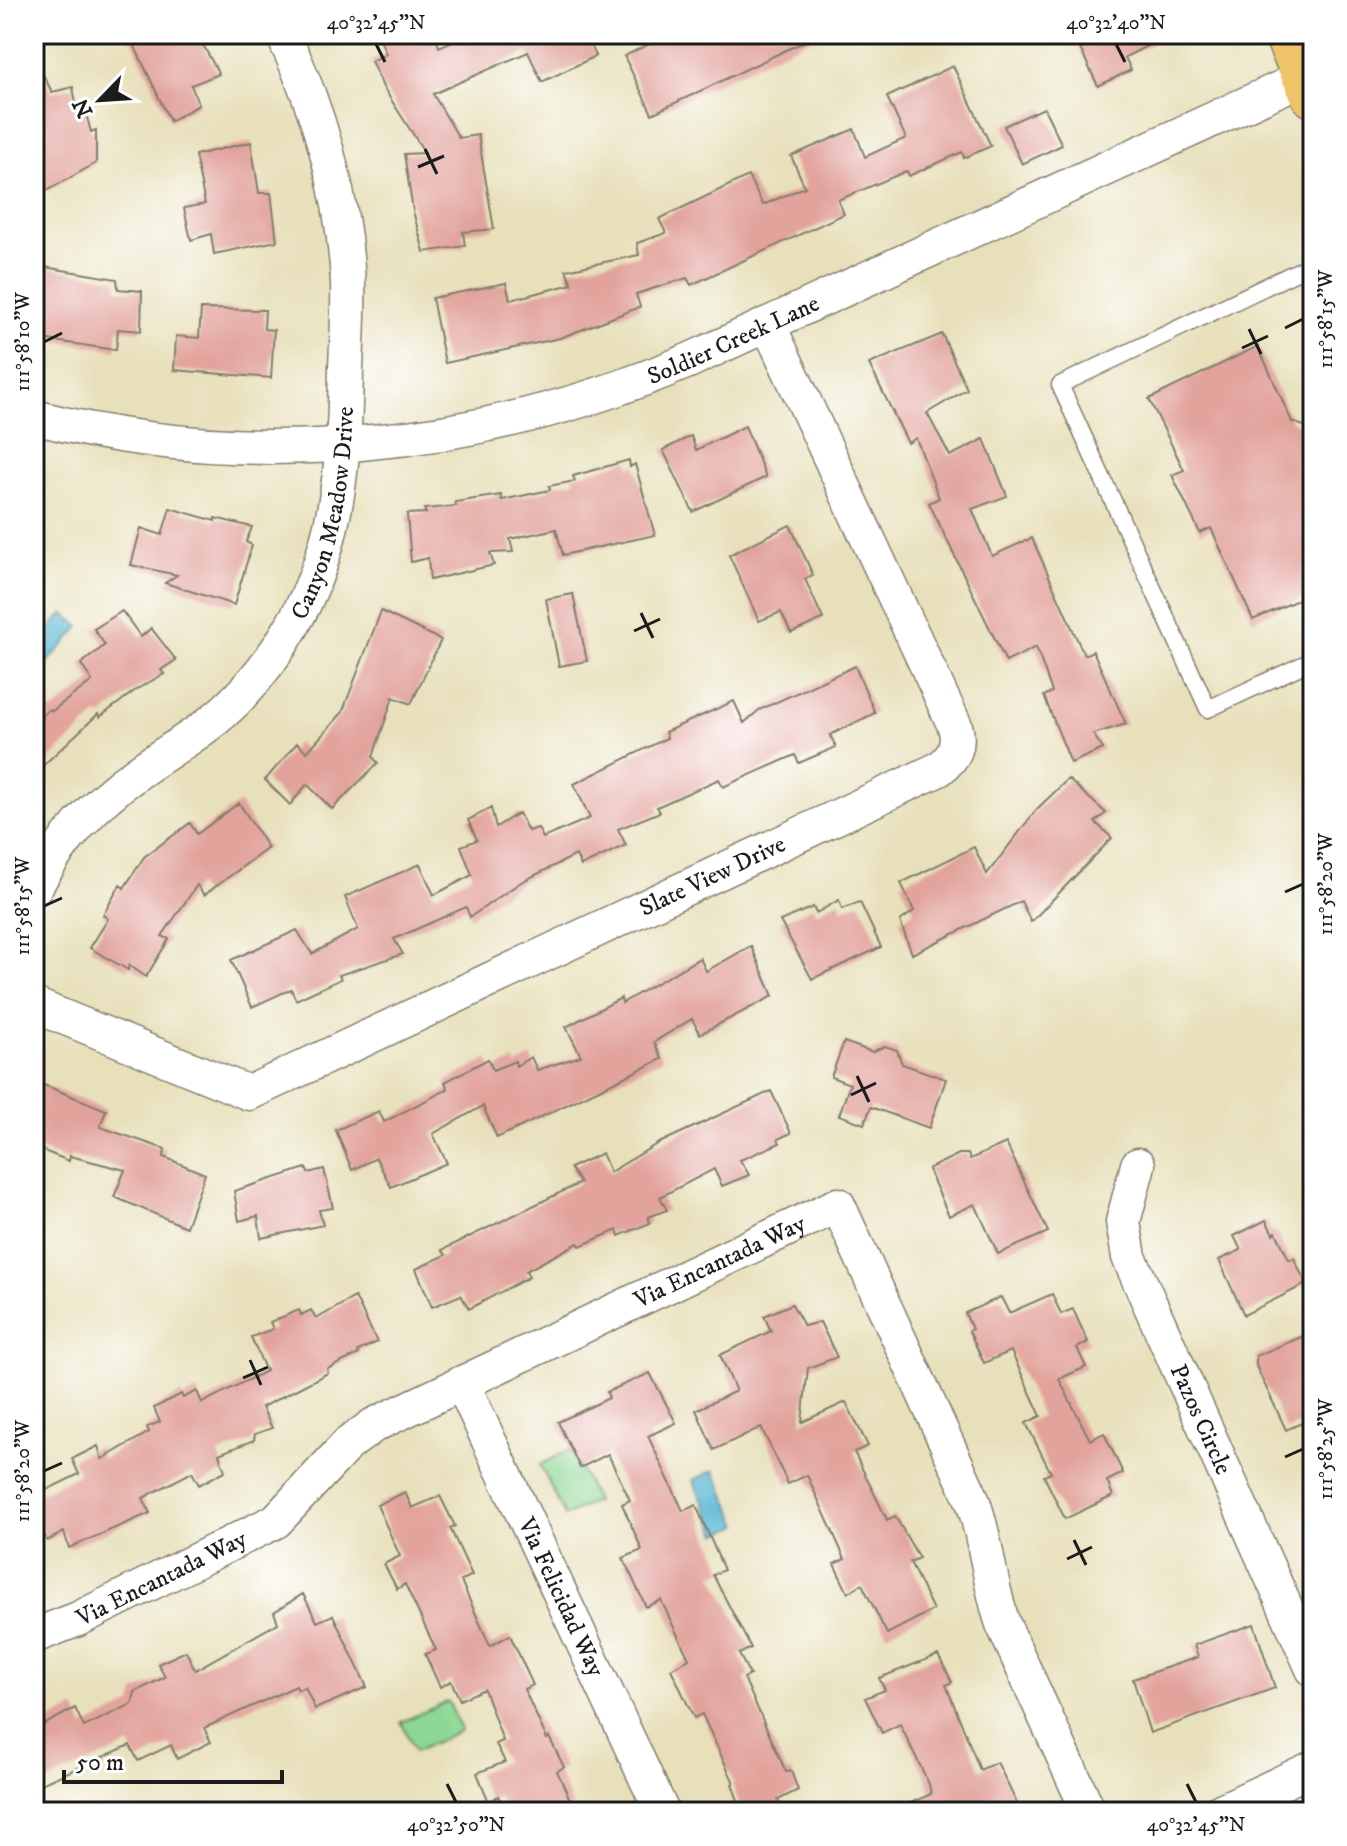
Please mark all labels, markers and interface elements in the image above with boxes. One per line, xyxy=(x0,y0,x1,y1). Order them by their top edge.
text: 40°32'45"N xyxy=(327,11,425,36)
text: 40°32'40"N xyxy=(1066,11,1166,36)
north arrow xyxy=(60,60,140,140)
text: N xyxy=(67,94,99,122)
text: 111°58'15"W xyxy=(1314,269,1339,368)
street label: Soldier Creek Lane xyxy=(643,289,824,392)
text: 111°58'10"W xyxy=(11,291,36,392)
street label: Canyon Meadow Drive xyxy=(285,406,361,625)
street label: Slate View Drive xyxy=(635,829,790,924)
text: 111°58'20"W xyxy=(1314,832,1339,935)
text: 111°58'15"W xyxy=(11,856,36,955)
street label: Via Encantada Way xyxy=(628,1208,811,1316)
street label: Pazos Circle xyxy=(1163,1360,1238,1479)
text: 111°58'25"W xyxy=(1314,1398,1339,1500)
text: 111°58'20"W xyxy=(11,1419,36,1522)
street label: Via Felicidad Way xyxy=(510,1512,611,1682)
street label: Via Encantada Way xyxy=(71,1524,252,1634)
scale bar xyxy=(64,1734,282,1784)
text: 50 m xyxy=(76,1748,124,1778)
text: 40°32'50"N xyxy=(407,1813,505,1838)
text: 40°32'45"N xyxy=(1147,1813,1245,1838)

